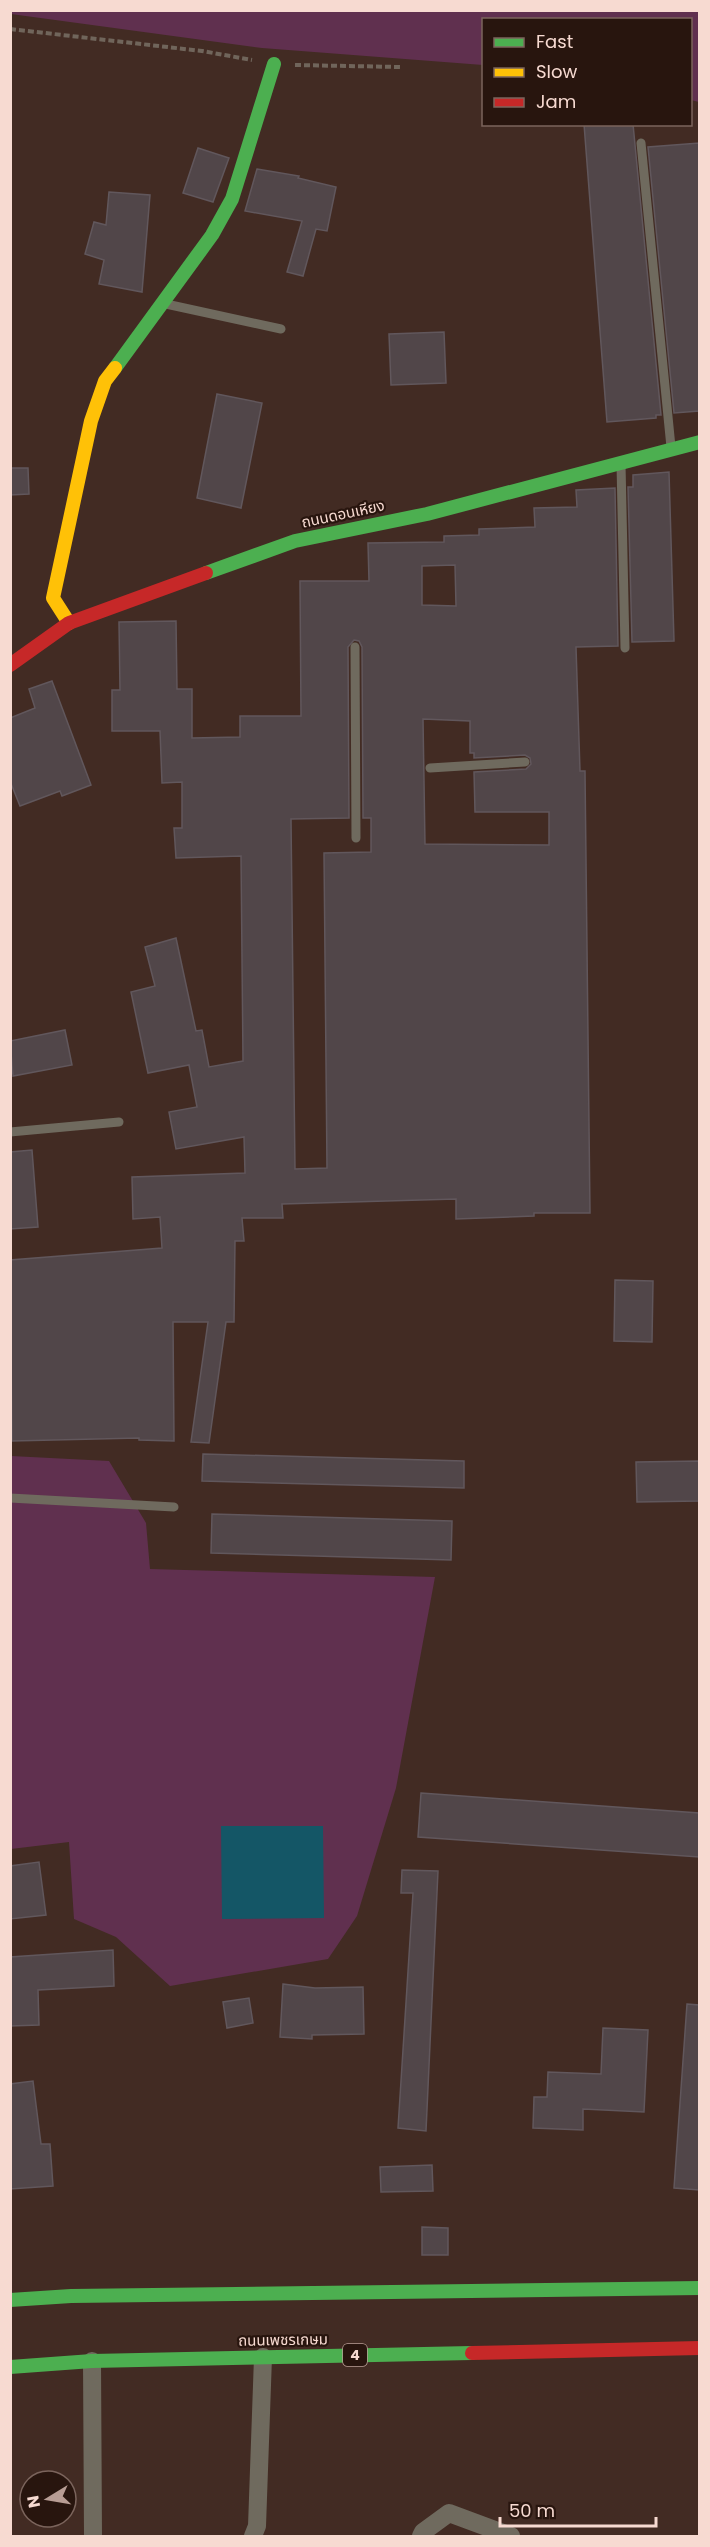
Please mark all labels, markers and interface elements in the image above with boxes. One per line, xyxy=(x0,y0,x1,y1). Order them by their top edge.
legend xyxy=(482,18,692,126)
text: Fast xyxy=(536,29,573,54)
text: Slow xyxy=(536,59,578,84)
text: Jam xyxy=(536,89,576,114)
street label: ถนนดอนเหียง xyxy=(299,494,386,533)
street label: ถนนเพชรเกษม xyxy=(238,2328,328,2351)
road number: 4 xyxy=(343,2344,367,2366)
north arrow xyxy=(18,2469,78,2529)
scale bar xyxy=(500,2490,656,2528)
text: N xyxy=(21,2494,46,2510)
text: 50 m xyxy=(509,2498,555,2523)

